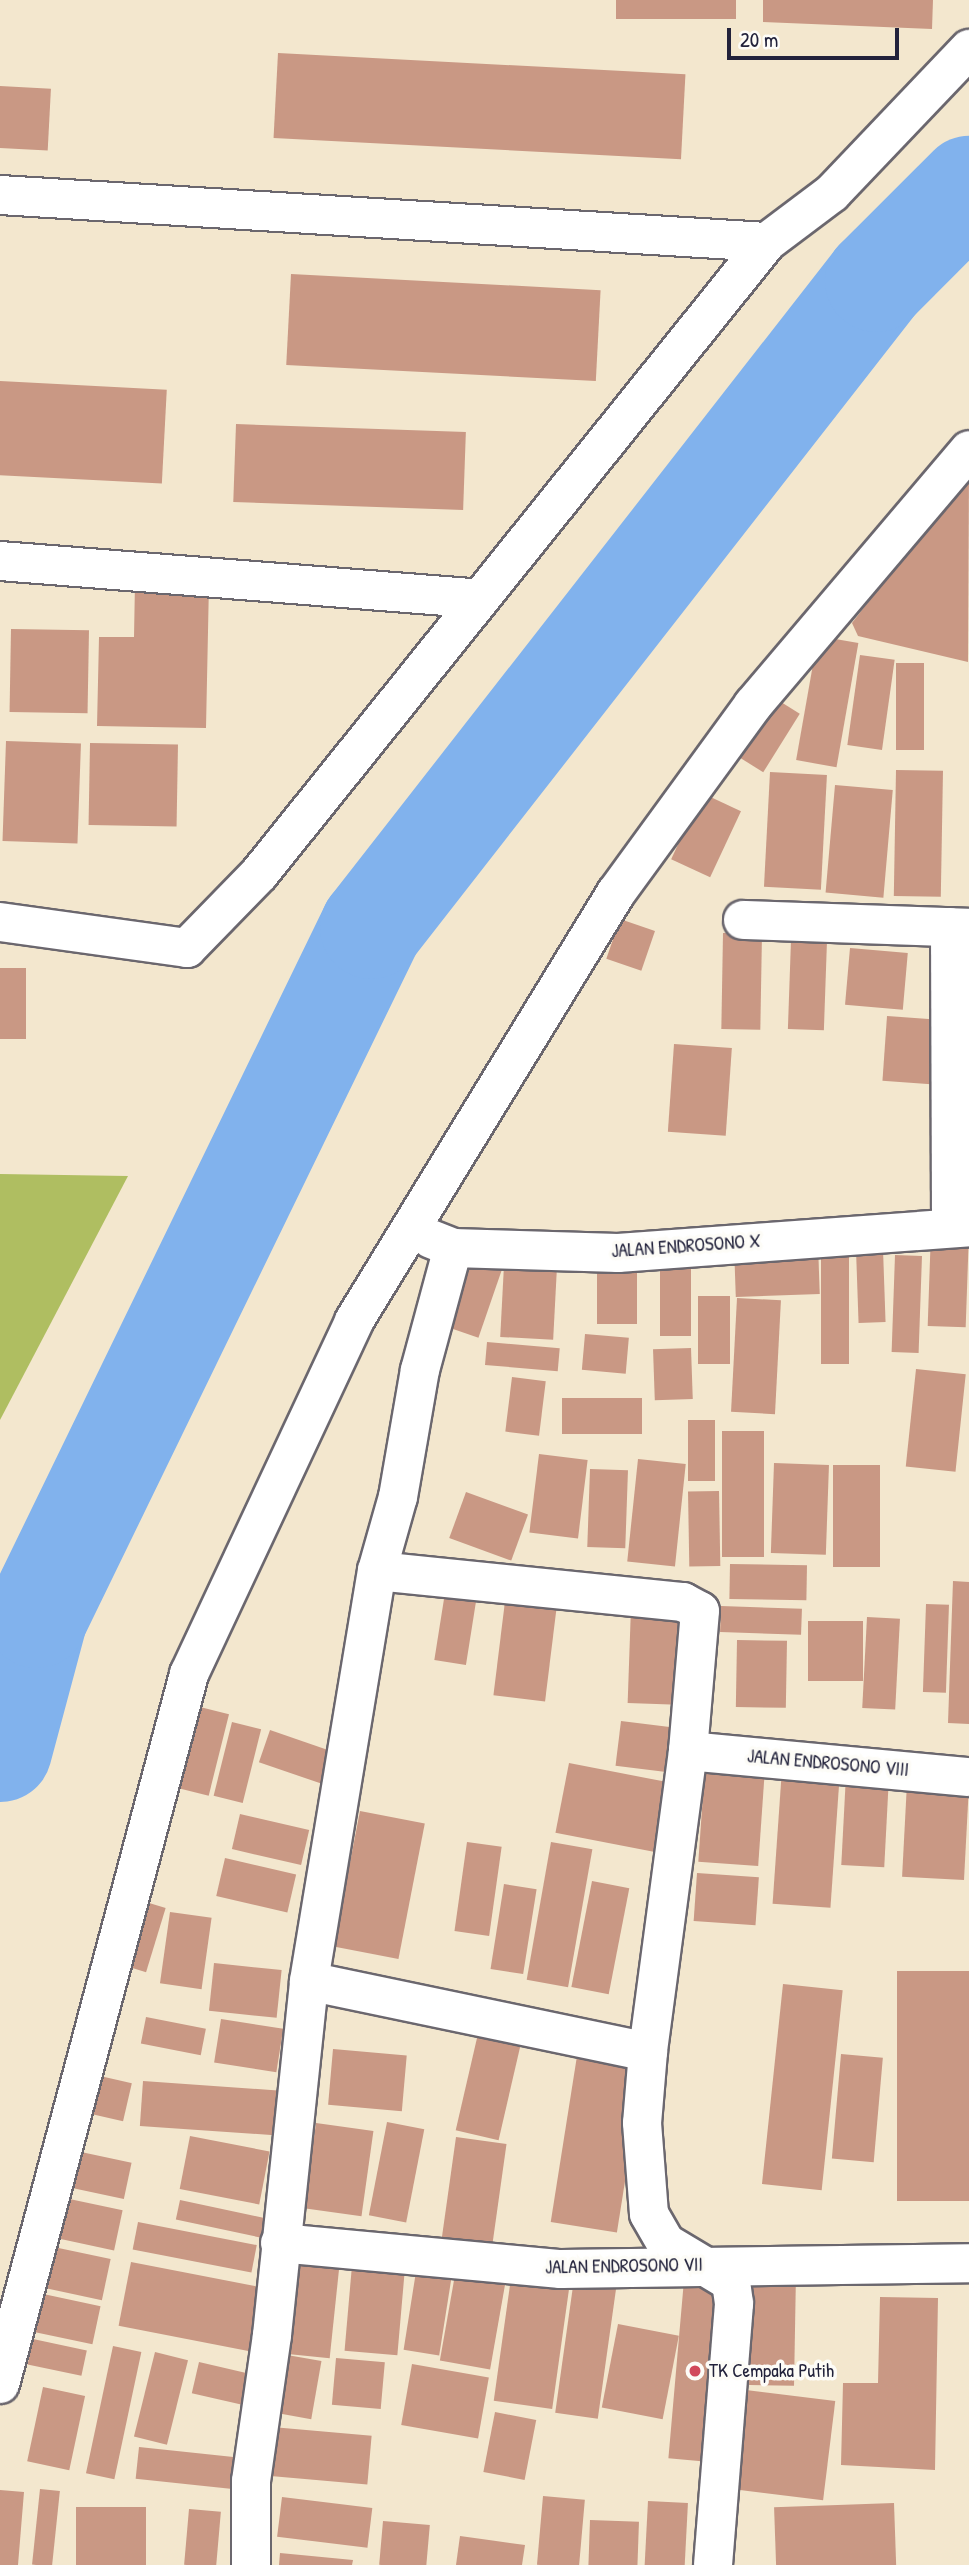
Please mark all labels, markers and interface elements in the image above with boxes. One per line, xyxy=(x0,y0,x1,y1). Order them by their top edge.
scale bar xyxy=(731,14,902,58)
text: 20 m xyxy=(740,25,778,54)
street label: JALAN ENDROSONO X xyxy=(611,1229,761,1263)
street label: JALAN ENDROSONO VIII xyxy=(746,1745,910,1781)
street label: JALAN ENDROSONO VII xyxy=(545,2253,703,2279)
place label: TK Cempaka Putih xyxy=(709,2360,834,2382)
marker: TK Cempaka Putih xyxy=(687,2363,703,2379)

